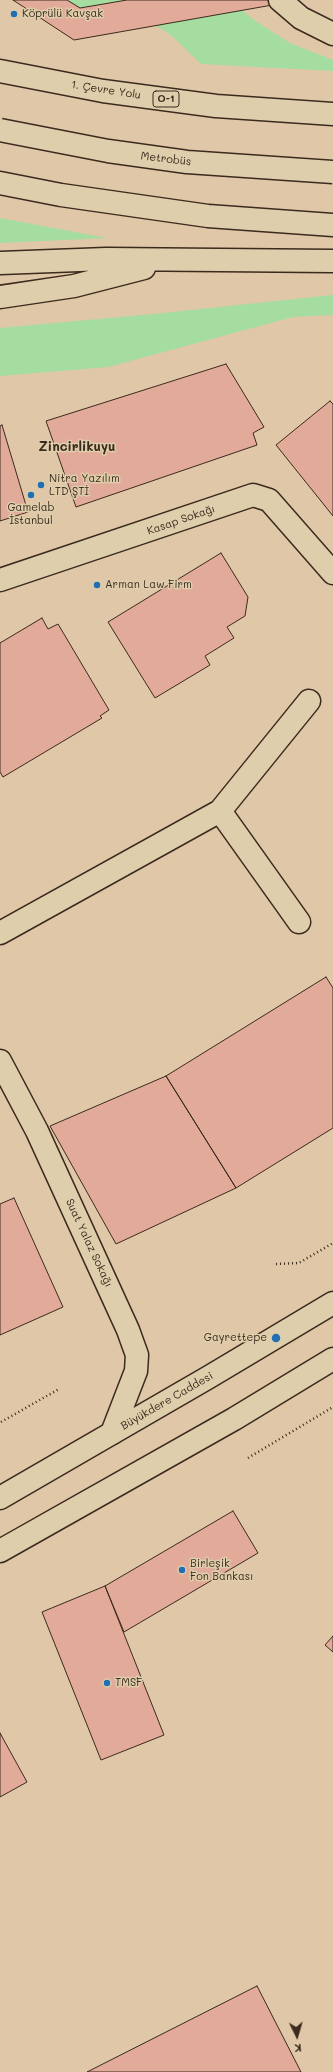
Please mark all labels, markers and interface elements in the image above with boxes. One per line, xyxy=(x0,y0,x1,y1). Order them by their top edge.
place label: Köprülü Kavşak xyxy=(22,7,103,21)
marker: Köprülü Kavşak xyxy=(9,9,19,19)
street label: 1. Çevre Yolu xyxy=(70,78,142,102)
road number: O-1 xyxy=(153,91,179,107)
street label: Metrobüs xyxy=(140,149,192,169)
district label: Zincirlikuyu xyxy=(39,439,115,455)
place label: Nitra Yazılım LTD ŞTİ xyxy=(49,472,120,498)
marker: Nitra Yazılım LTD ŞTİ xyxy=(36,480,46,490)
marker: Gamelab İstanbul xyxy=(26,490,36,500)
place label: Gamelab İstanbul xyxy=(7,501,55,527)
street label: Kasap Sokağı xyxy=(145,502,217,538)
place label: Arman Law Firm xyxy=(105,578,192,592)
marker: Arman Law Firm xyxy=(92,580,102,590)
street label: Suat Yalaz Sokağı xyxy=(63,1197,115,1289)
place label: Gayrettepe xyxy=(204,1331,267,1345)
marker: Gayrettepe xyxy=(270,1332,282,1344)
street label: Büyükdere Caddesi xyxy=(119,1369,215,1433)
place label: Birleşik Fon Bankası xyxy=(190,1557,254,1583)
marker: Birleşik Fon Bankası xyxy=(177,1565,187,1575)
place label: TMSF xyxy=(115,1676,142,1690)
marker: TMSF xyxy=(102,1678,112,1688)
north arrow xyxy=(277,2016,317,2056)
text: K xyxy=(294,2041,302,2056)

